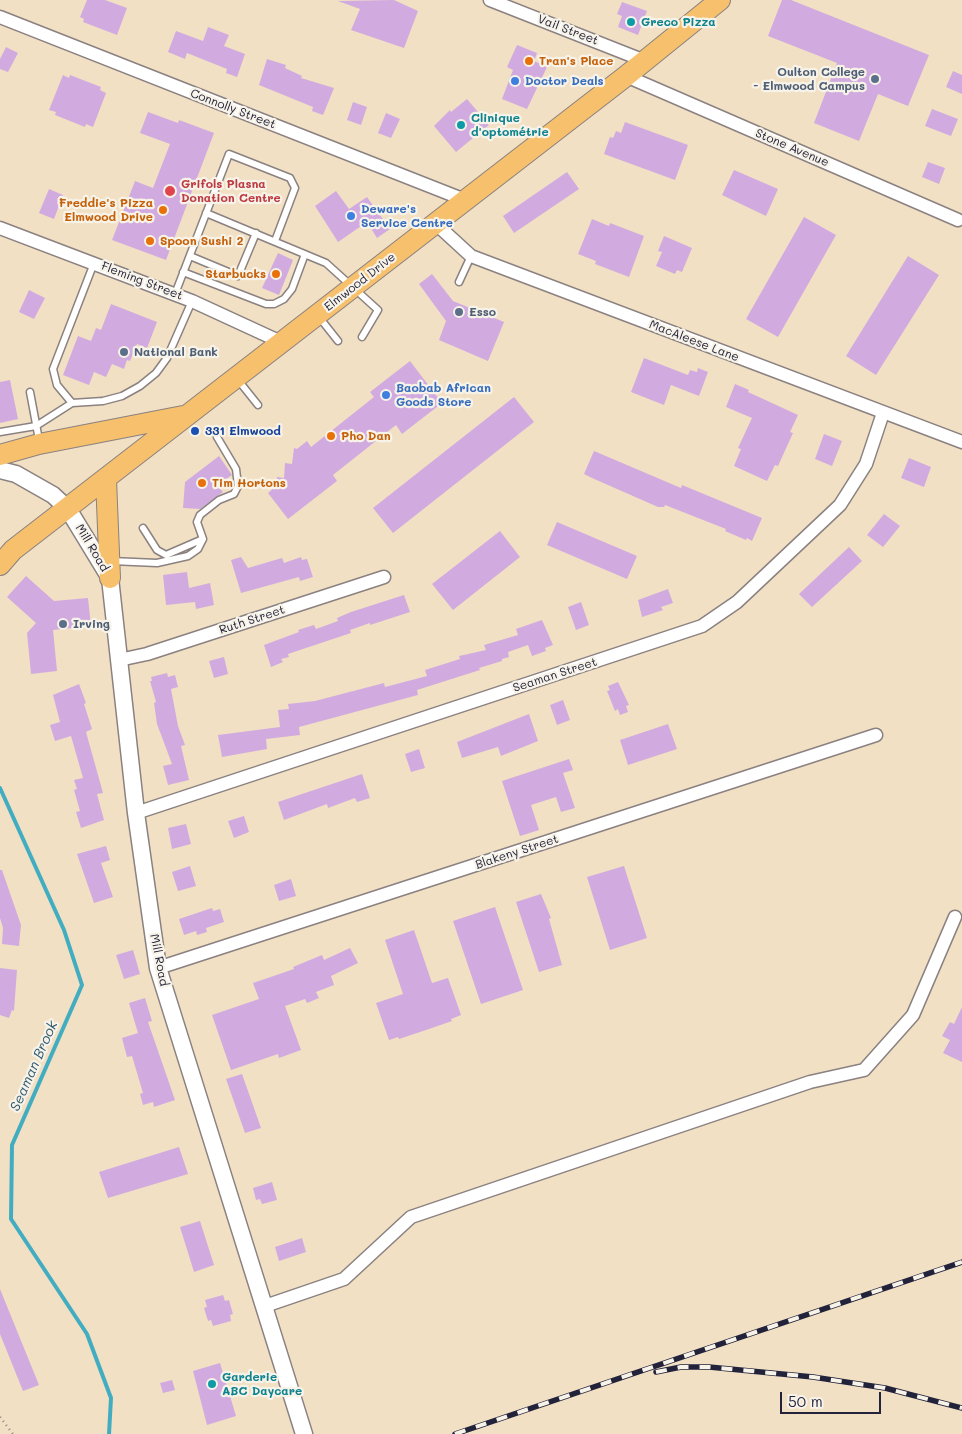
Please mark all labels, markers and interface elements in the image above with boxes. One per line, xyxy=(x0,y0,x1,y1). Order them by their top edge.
street label: Vail Street xyxy=(536,12,600,48)
place label: Greco Pizza xyxy=(641,15,716,29)
marker: Greco Pizza xyxy=(625,16,637,28)
place label: Tran's Place xyxy=(539,54,613,68)
marker: Tran's Place xyxy=(523,55,535,67)
place label: Oulton College - Elmwood Campus xyxy=(753,65,865,93)
marker: Oulton College - Elmwood Campus xyxy=(869,73,881,85)
place label: Doctor Deals xyxy=(525,74,604,88)
marker: Doctor Deals xyxy=(509,75,521,87)
street label: Connolly Street xyxy=(188,86,278,132)
place label: Clinique d'optométrie xyxy=(471,111,549,139)
marker: Clinique d'optométrie xyxy=(455,119,467,131)
street label: Stone Avenue xyxy=(753,126,831,170)
place label: Grifols Plasna Donation Centre xyxy=(181,177,281,205)
marker: Grifols Plasna Donation Centre xyxy=(163,184,177,198)
place label: Freddie's Pizza Elmwood Drive xyxy=(59,196,153,224)
place label: Deware's Service Centre xyxy=(361,202,453,230)
marker: Freddie's Pizza Elmwood Drive xyxy=(157,204,169,216)
marker: Deware's Service Centre xyxy=(345,210,357,222)
place label: Spoon Sushi 2 xyxy=(160,234,243,248)
marker: Spoon Sushi 2 xyxy=(144,235,156,247)
street label: Elmwood Drive xyxy=(322,250,398,314)
street label: Fleming Street xyxy=(99,259,185,303)
place label: Starbucks xyxy=(205,267,266,281)
marker: Starbucks xyxy=(270,268,282,280)
place label: Esso xyxy=(469,305,496,319)
marker: Esso xyxy=(453,306,465,318)
street label: MacAleese Lane xyxy=(647,317,741,365)
place label: National Bank xyxy=(134,345,218,359)
marker: National Bank xyxy=(118,346,130,358)
place label: Baobab African Goods Store xyxy=(396,381,491,409)
marker: Baobab African Goods Store xyxy=(380,389,392,401)
place label: 331 Elmwood xyxy=(205,424,281,438)
marker: 331 Elmwood xyxy=(189,425,201,437)
place label: Pho Dan xyxy=(341,429,391,443)
marker: Pho Dan xyxy=(325,430,337,442)
place label: Tim Hortons xyxy=(212,476,286,490)
marker: Tim Hortons xyxy=(196,477,208,489)
street label: Mill Road xyxy=(72,522,112,574)
street label: Ruth Street xyxy=(217,603,287,637)
place label: Irving xyxy=(73,617,110,631)
marker: Irving xyxy=(57,618,69,630)
street label: Seaman Street xyxy=(511,655,599,695)
street label: Blakeny Street xyxy=(474,832,560,872)
street label: Mill Road xyxy=(147,933,171,987)
water label: Seaman Brook xyxy=(7,1018,61,1114)
place label: Garderie ABC Daycare xyxy=(222,1370,302,1398)
marker: Garderie ABC Daycare xyxy=(206,1378,218,1390)
scale bar xyxy=(782,1382,883,1414)
text: 50 m xyxy=(788,1391,823,1411)

